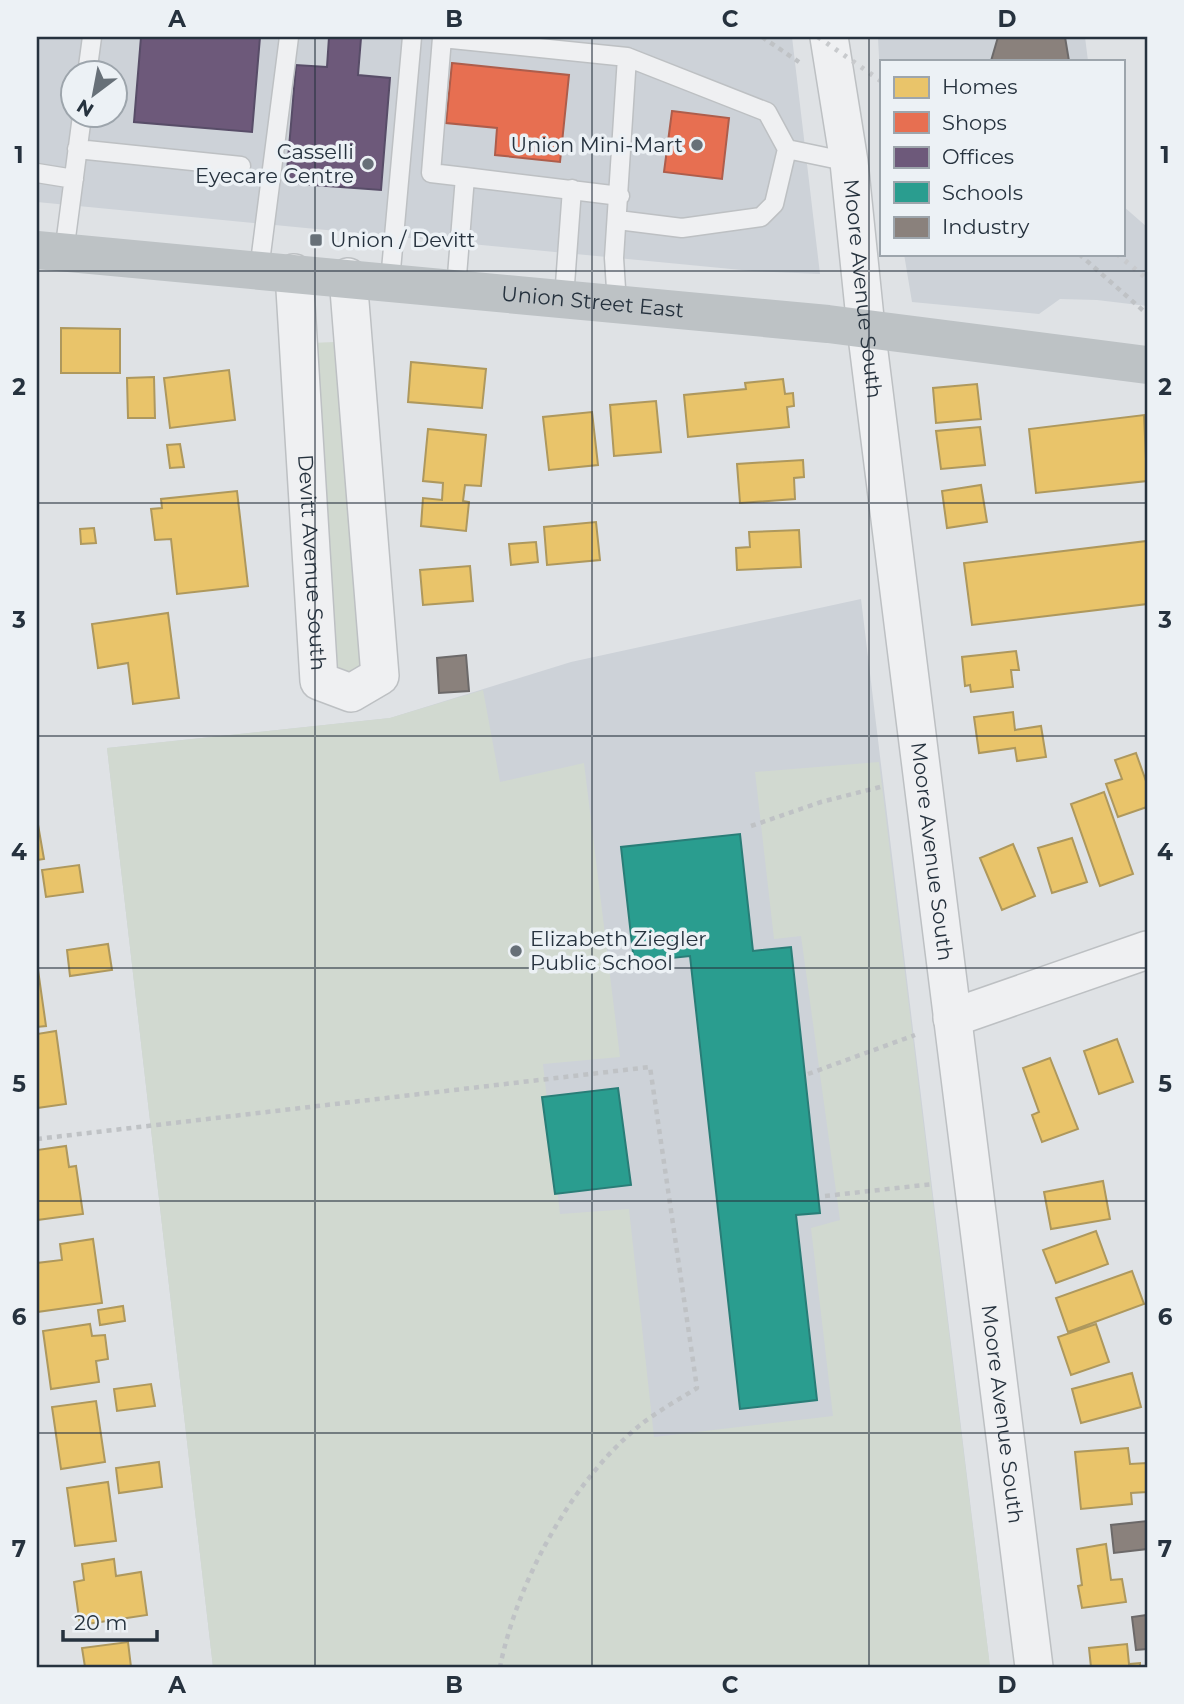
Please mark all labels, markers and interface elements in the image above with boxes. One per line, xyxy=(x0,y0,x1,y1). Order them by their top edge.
text: A xyxy=(167,5,186,33)
text: B xyxy=(445,5,463,33)
text: C xyxy=(722,5,739,33)
text: D xyxy=(998,5,1017,33)
north arrow xyxy=(60,60,130,130)
legend xyxy=(880,60,1124,256)
text: Homes xyxy=(942,74,1017,99)
text: N xyxy=(73,94,98,122)
text: Shops xyxy=(942,110,1007,135)
place label: Union Mini-Mart xyxy=(510,132,683,157)
marker: Union Mini-Mart xyxy=(689,137,705,153)
place label: Casselli Eyecare Centre xyxy=(195,139,354,188)
text: 1 xyxy=(14,141,24,169)
text: 1 xyxy=(1160,141,1170,169)
text: Offices xyxy=(942,144,1014,169)
marker: Casselli Eyecare Centre xyxy=(360,156,376,172)
street label: Moore Avenue South xyxy=(839,178,888,400)
text: Schools xyxy=(942,180,1023,205)
text: Industry xyxy=(942,214,1030,239)
place label: Union / Devitt xyxy=(330,227,475,252)
marker: Union / Devitt xyxy=(308,232,324,248)
street label: Union Street East xyxy=(500,280,685,322)
text: 2 xyxy=(12,373,26,401)
text: 2 xyxy=(1158,373,1172,401)
street label: Devitt Avenue South xyxy=(293,453,331,671)
text: 3 xyxy=(11,606,26,634)
text: 3 xyxy=(1157,606,1172,634)
street label: Moore Avenue South xyxy=(906,740,958,962)
text: 4 xyxy=(11,838,27,866)
text: 4 xyxy=(1157,838,1173,866)
place label: Elizabeth Ziegler Public School xyxy=(530,926,707,975)
marker: Elizabeth Ziegler Public School xyxy=(508,943,524,959)
text: 5 xyxy=(12,1070,26,1098)
text: 5 xyxy=(1158,1070,1172,1098)
text: 6 xyxy=(12,1303,27,1331)
street label: Moore Avenue South xyxy=(977,1303,1029,1525)
text: 6 xyxy=(1158,1303,1173,1331)
text: 7 xyxy=(12,1535,26,1563)
text: 7 xyxy=(1158,1535,1172,1563)
scale bar xyxy=(63,1599,158,1643)
text: 20 m xyxy=(74,1610,128,1635)
text: A xyxy=(167,1671,186,1699)
text: B xyxy=(445,1671,463,1699)
text: C xyxy=(722,1671,739,1699)
text: D xyxy=(998,1671,1017,1699)

